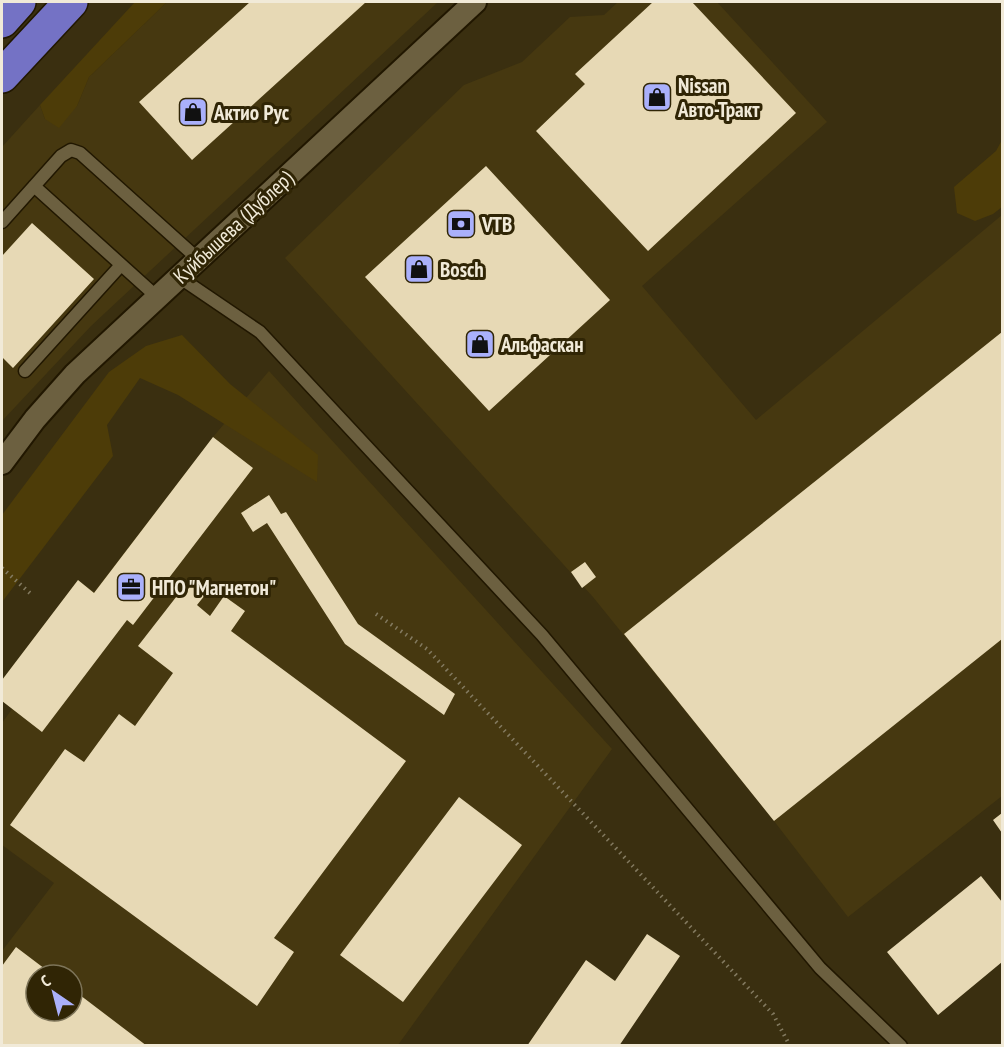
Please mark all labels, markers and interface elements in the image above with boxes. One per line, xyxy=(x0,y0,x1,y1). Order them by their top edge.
place label: Nissan Авто-Тракт xyxy=(677,72,760,123)
shop icon: Nissan Авто-Тракт xyxy=(641,81,673,113)
shop icon: Актио Рус xyxy=(177,96,209,128)
place label: Актио Рус xyxy=(213,99,290,126)
street label: Куйбышева (Дублер) xyxy=(167,164,299,289)
bank icon: VTB xyxy=(445,208,477,240)
place label: VTB xyxy=(481,211,512,238)
shop icon: Bosch xyxy=(403,253,435,285)
place label: Bosch xyxy=(440,256,484,283)
shop icon: Альфаскан xyxy=(464,328,496,360)
place label: Альфаскан xyxy=(500,331,584,358)
office icon: НПО "Магнетон" xyxy=(115,571,147,603)
place label: НПО "Магнетон" xyxy=(152,574,276,601)
north arrow xyxy=(24,963,84,1023)
text: С xyxy=(37,970,55,991)

